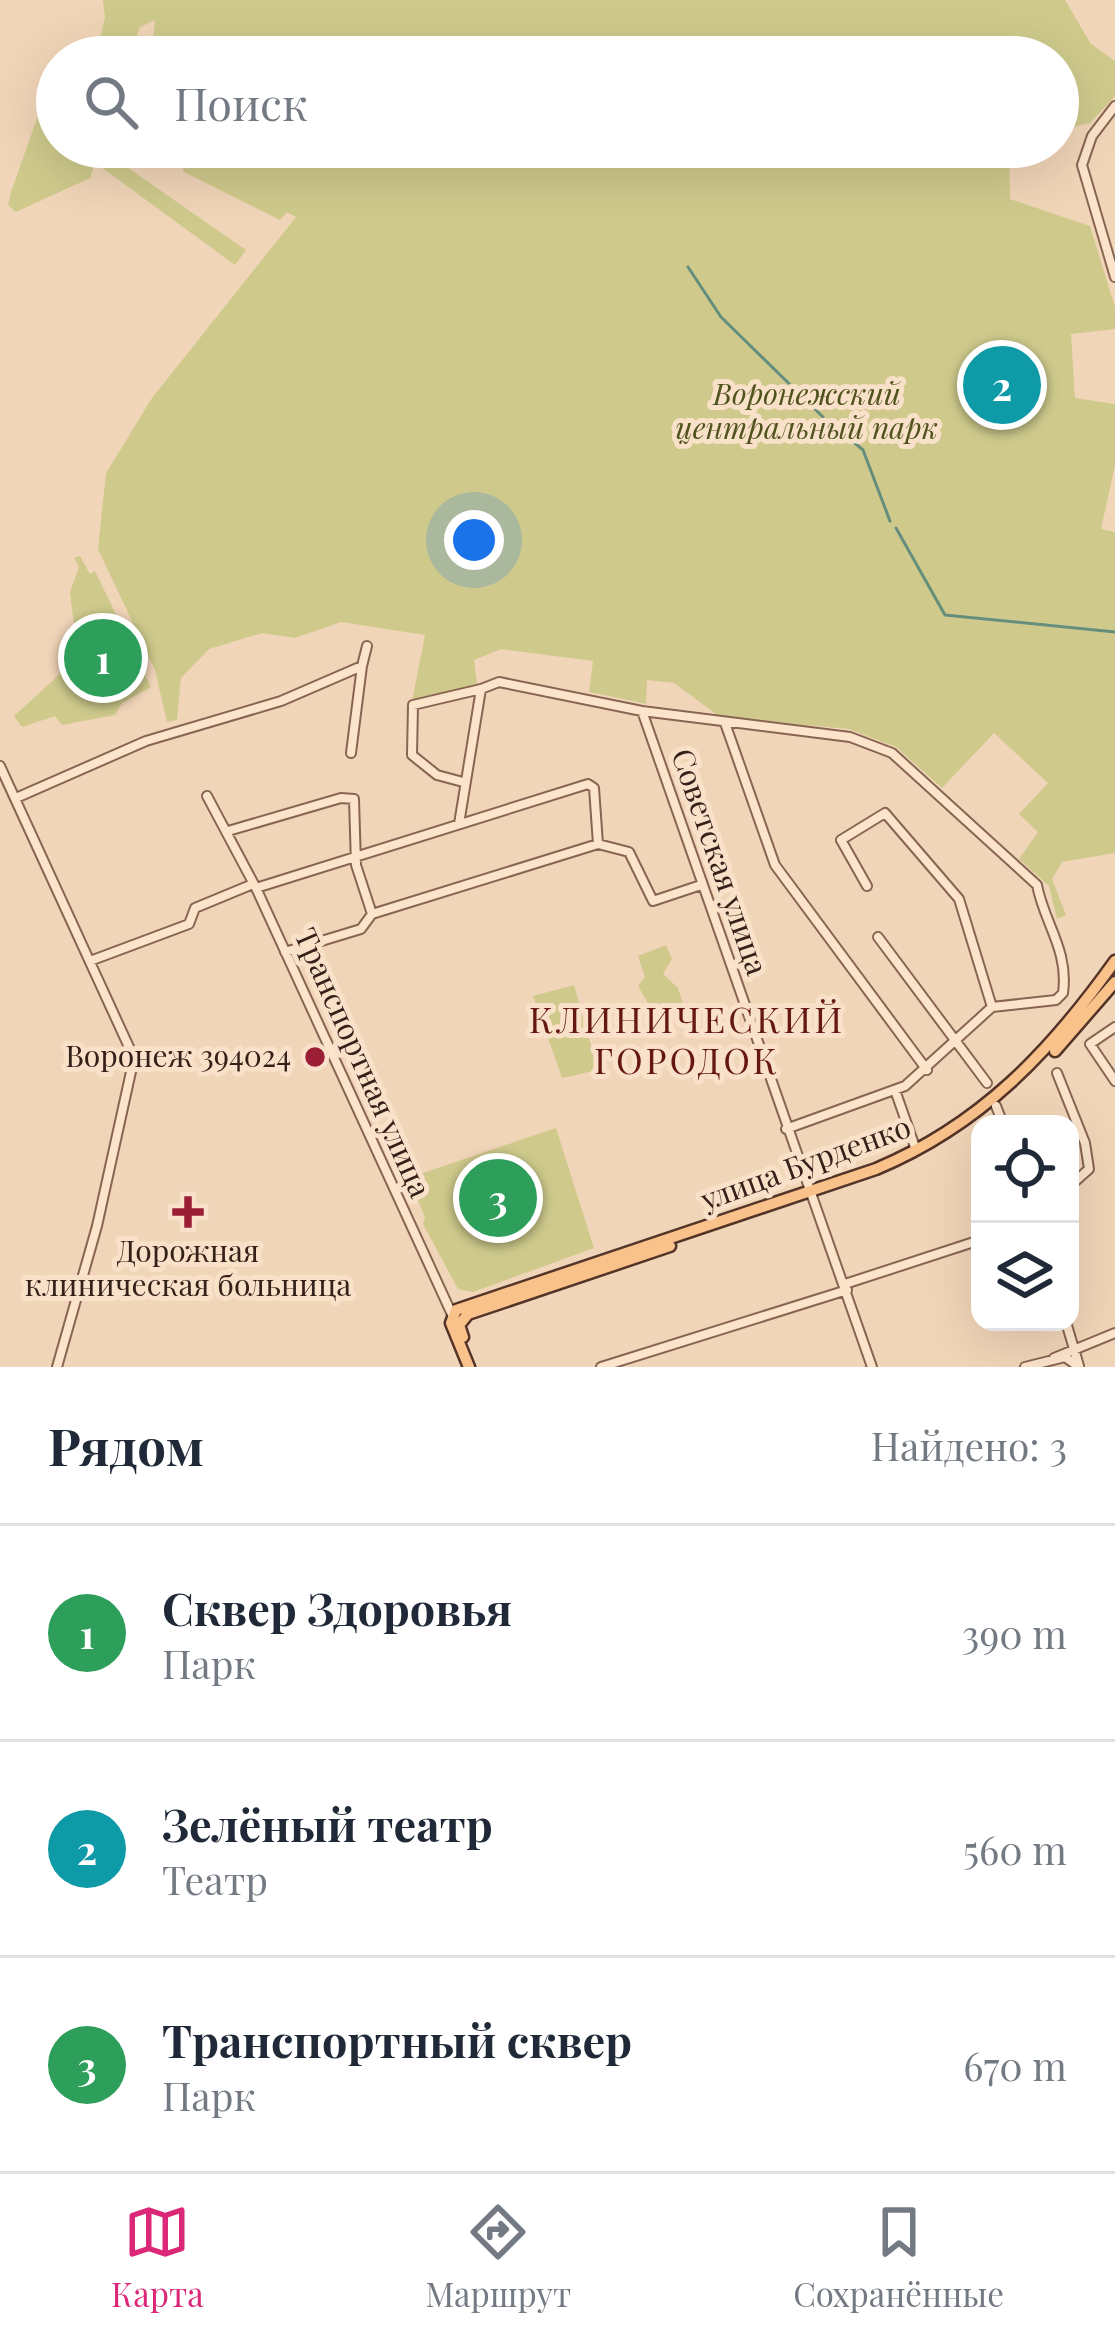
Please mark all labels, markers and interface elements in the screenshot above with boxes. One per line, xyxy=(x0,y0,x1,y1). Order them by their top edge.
search box xyxy=(36,36,1079,168)
icon: search xyxy=(78,69,144,135)
text: Поиск xyxy=(174,72,308,132)
pin: 2 xyxy=(963,340,1041,430)
park label: Воронежский центральный парк xyxy=(676,373,938,447)
your location xyxy=(444,510,504,570)
pin: 1 xyxy=(64,613,142,703)
street label: Советская улица xyxy=(663,743,778,980)
street label: Транспортная улица xyxy=(286,921,441,1203)
district label: КЛИНИЧЕСКИЙ ГОРОДОК xyxy=(529,994,845,1083)
place label: Воронеж 394024 xyxy=(65,1035,291,1075)
marker: Воронеж 394024 xyxy=(302,1044,328,1070)
street label: улица Бурденко xyxy=(694,1106,916,1219)
map controls xyxy=(971,1115,1079,1331)
button: locate xyxy=(971,1115,1079,1223)
pin: 3 xyxy=(459,1153,537,1243)
marker: Дорожная клиническая больница xyxy=(172,1196,204,1228)
button: layers xyxy=(971,1223,1079,1331)
place label: Дорожная клиническая больница xyxy=(25,1230,351,1304)
text: Рядом xyxy=(48,1411,204,1479)
text: Найдено: 3 xyxy=(871,1419,1067,1471)
text: Сквер Здоровья xyxy=(162,1577,512,1637)
text: 1 xyxy=(80,1607,94,1659)
text: 390 m xyxy=(962,1607,1067,1659)
text: Парк xyxy=(162,1637,256,1689)
text: Зелёный театр xyxy=(162,1793,493,1853)
text: 2 xyxy=(77,1823,97,1875)
text: 560 m xyxy=(963,1823,1067,1875)
text: Театр xyxy=(162,1853,268,1905)
text: Транспортный сквер xyxy=(162,2009,632,2069)
text: 3 xyxy=(77,2039,97,2091)
text: 670 m xyxy=(963,2039,1067,2091)
text: Парк xyxy=(162,2069,256,2121)
tab: Карта xyxy=(111,2199,204,2315)
tab: Маршрут xyxy=(426,2199,571,2315)
tab: Сохранённые xyxy=(793,2199,1004,2315)

